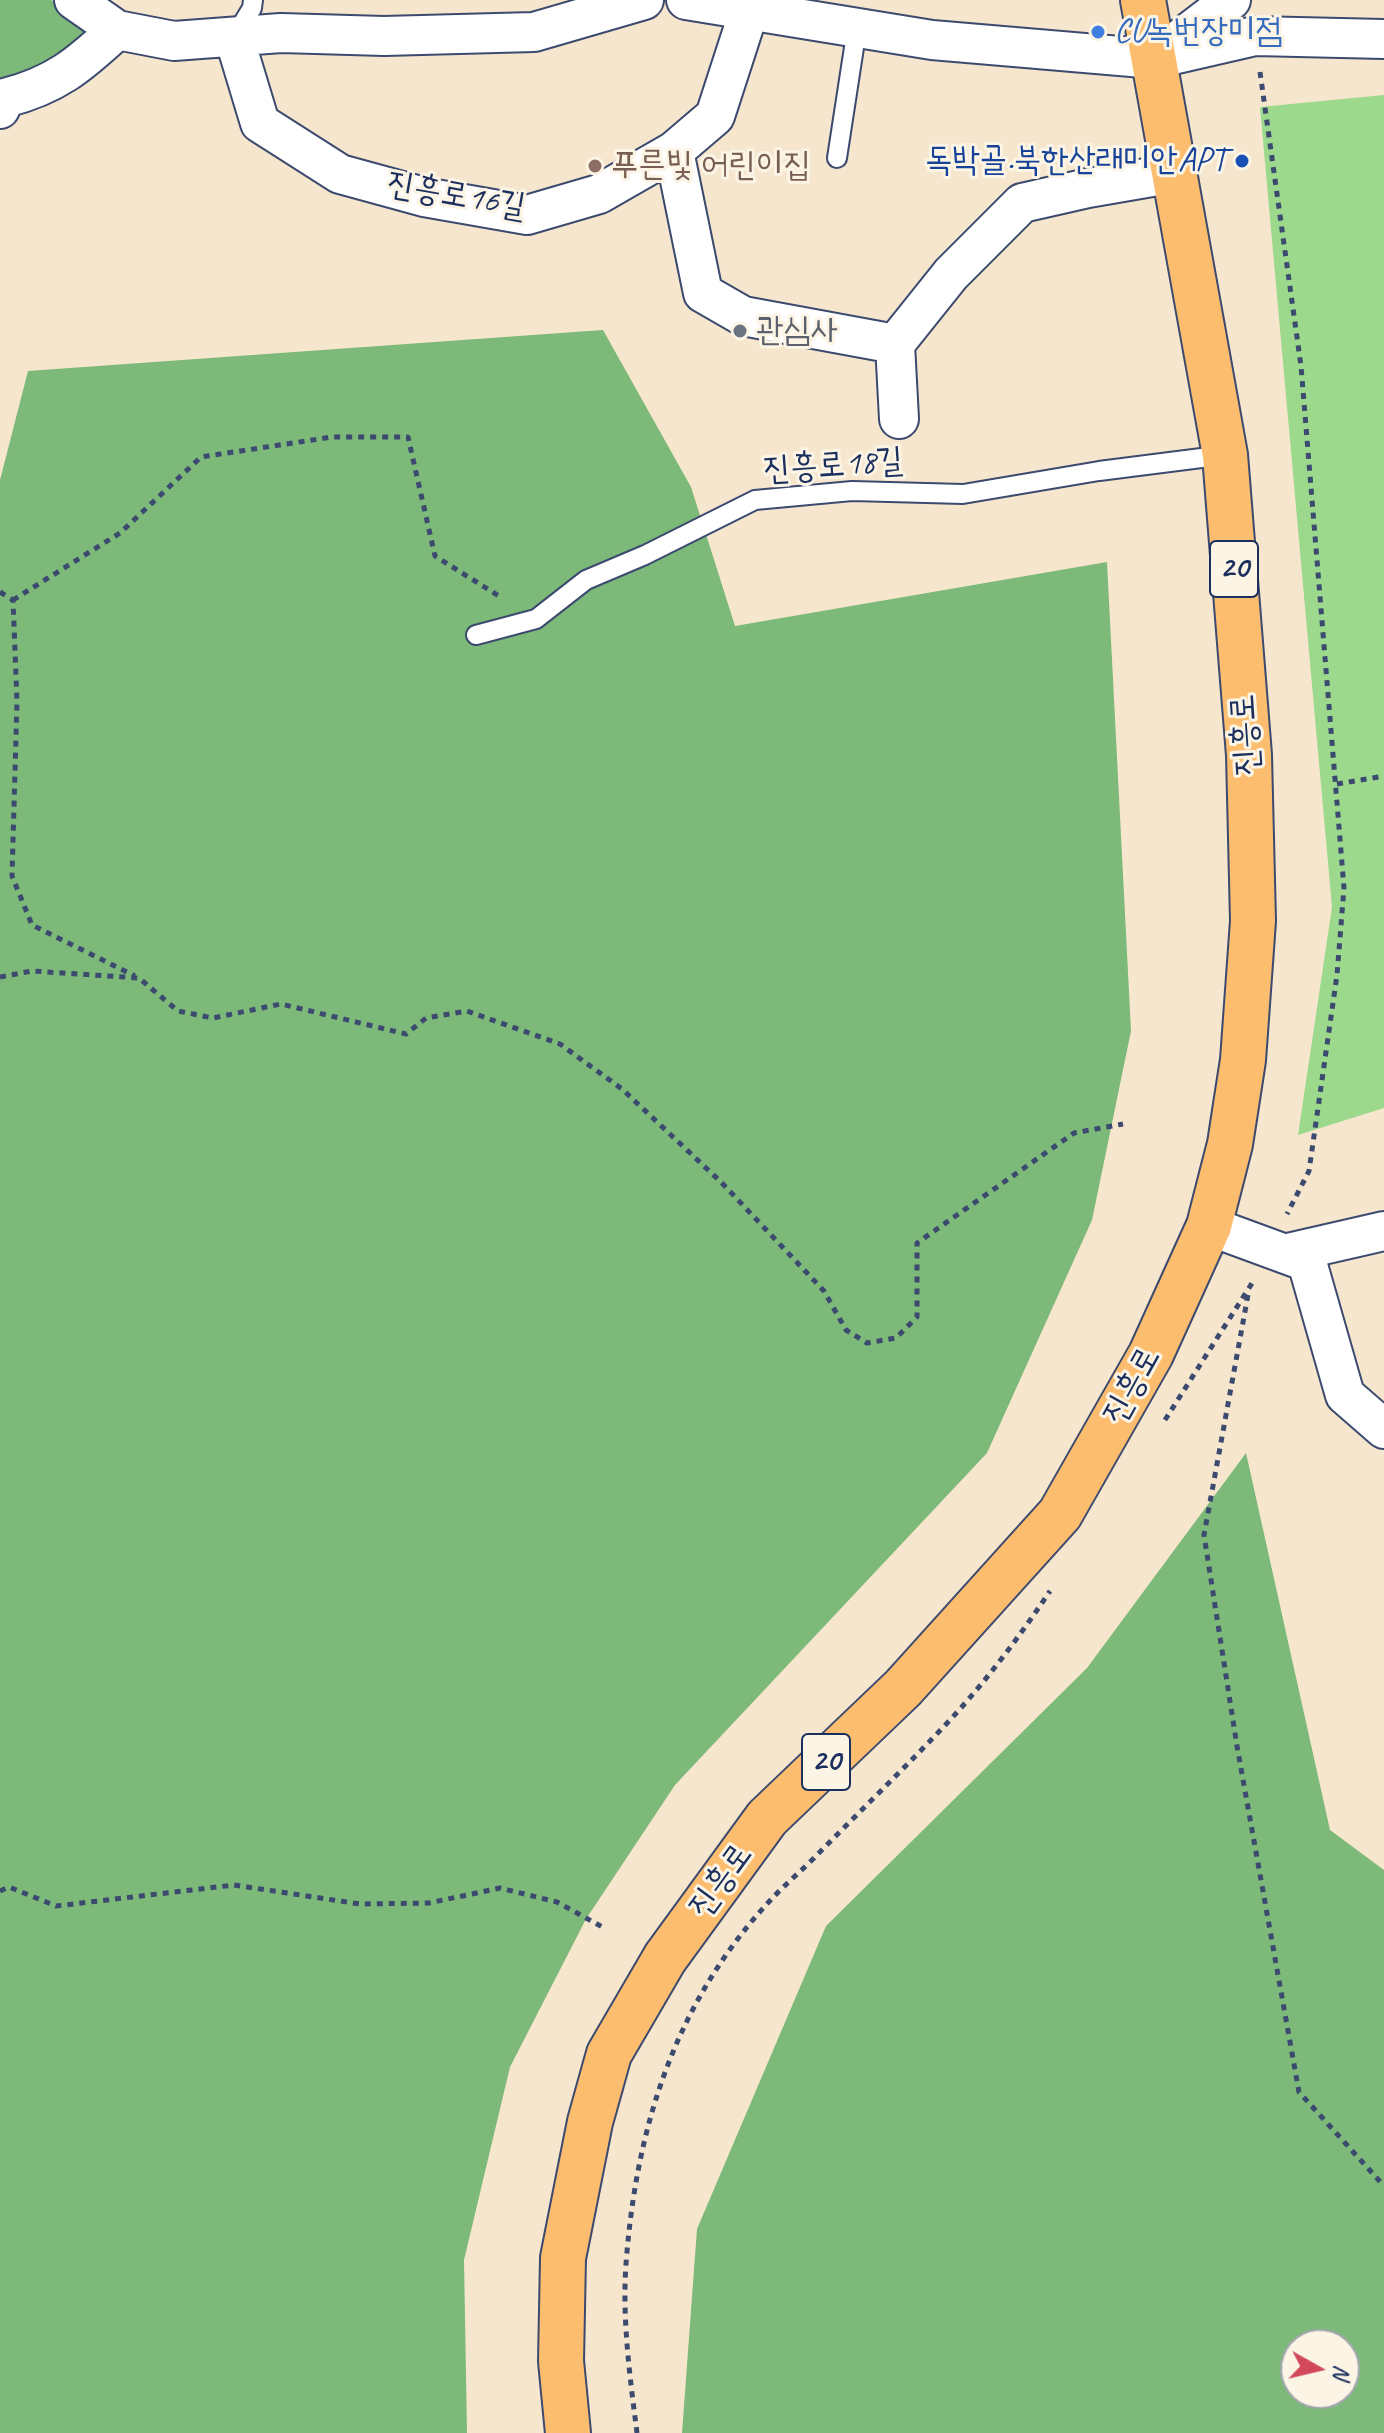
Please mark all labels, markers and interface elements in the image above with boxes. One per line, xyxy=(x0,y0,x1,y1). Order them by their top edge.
place label: CU녹번장미점 xyxy=(1114,12,1283,52)
marker: CU녹번장미점 xyxy=(1089,23,1107,41)
place label: 독박골.북한산래미안APT xyxy=(925,141,1226,181)
place label: 푸른빛 어린이집 xyxy=(611,146,811,186)
marker: 독박골.북한산래미안APT xyxy=(1233,152,1251,170)
marker: 푸른빛 어린이집 xyxy=(586,157,604,175)
street label: 진흥로16길 xyxy=(384,164,528,228)
place label: 관심사 xyxy=(756,311,838,351)
marker: 관심사 xyxy=(731,322,749,340)
street label: 진흥로18길 xyxy=(762,441,904,491)
road number: 20 xyxy=(1210,541,1258,597)
street label: 진흥로 xyxy=(1223,693,1269,777)
street label: 진흥로 xyxy=(1094,1340,1170,1432)
road number: 20 xyxy=(802,1734,850,1790)
street label: 진흥로 xyxy=(680,1836,762,1926)
north arrow xyxy=(1280,2329,1360,2409)
text: N xyxy=(1327,2363,1357,2381)

